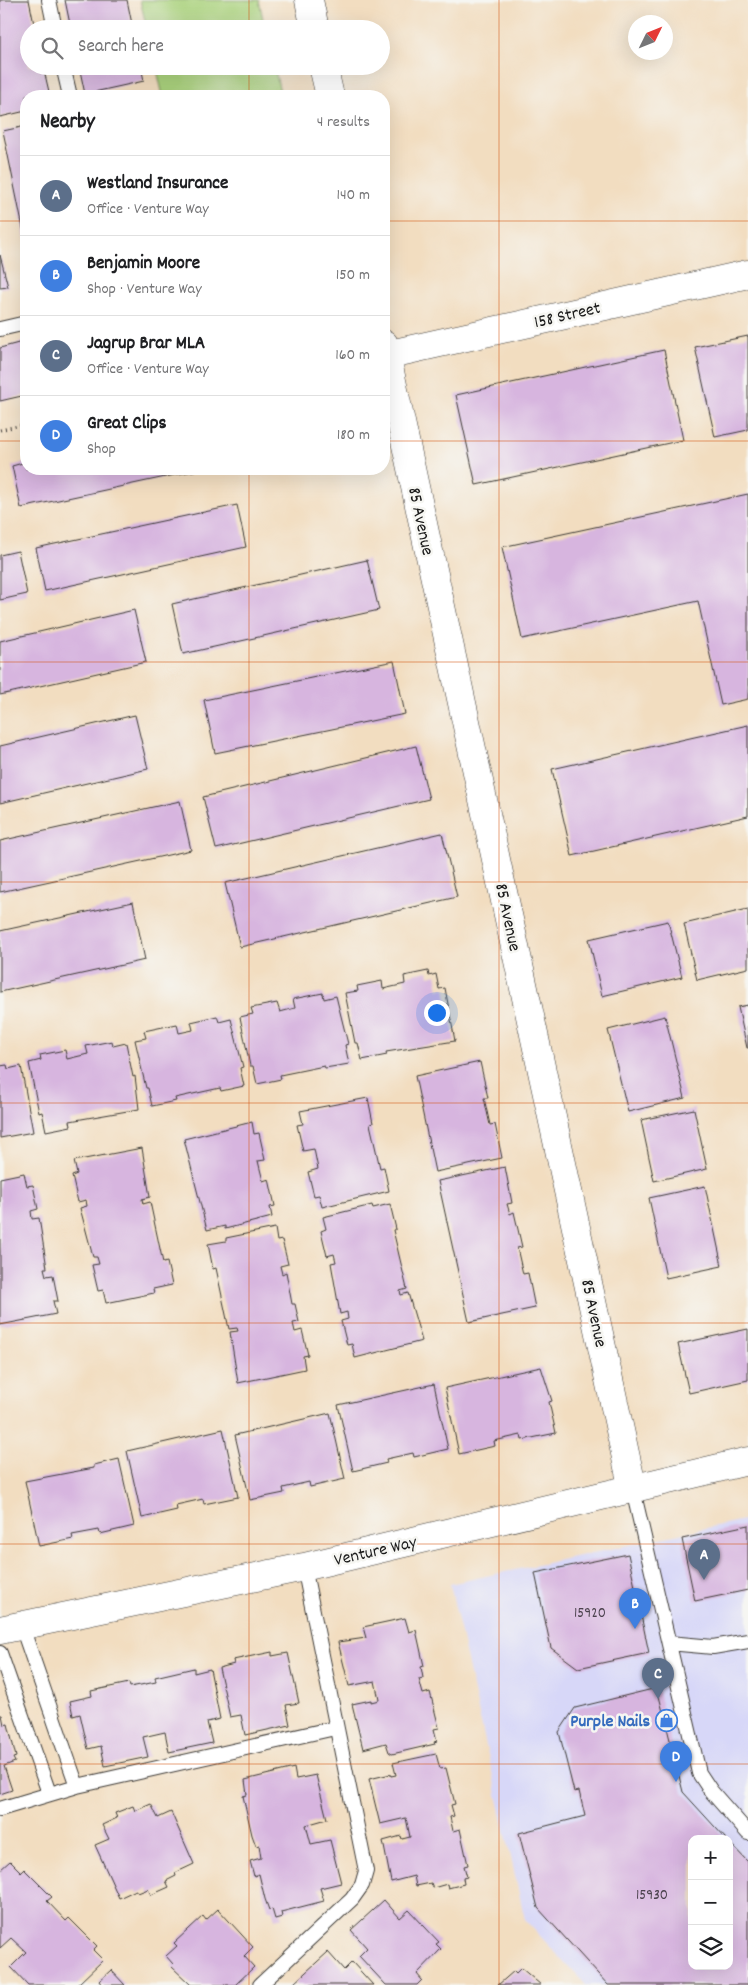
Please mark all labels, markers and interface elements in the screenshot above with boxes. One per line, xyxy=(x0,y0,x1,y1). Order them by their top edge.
north arrow xyxy=(628,15,673,60)
search box xyxy=(20,20,390,75)
icon: search xyxy=(38,34,66,62)
text: Search here xyxy=(78,34,164,61)
text: Nearby xyxy=(40,108,95,138)
text: 4 results xyxy=(317,111,370,134)
text: Westland Insurance xyxy=(87,171,228,198)
text: A xyxy=(52,184,60,207)
text: 140 m xyxy=(336,184,370,207)
text: Office · Venture Way xyxy=(87,198,209,221)
text: Benjamin Moore xyxy=(87,251,200,278)
text: B xyxy=(52,264,60,287)
text: 150 m xyxy=(336,264,370,287)
text: Shop · Venture Way xyxy=(87,278,202,301)
street label: 158 Street xyxy=(532,297,604,336)
text: Jagrup Brar MLA xyxy=(87,331,205,358)
text: C xyxy=(52,344,60,367)
text: 160 m xyxy=(335,344,370,367)
text: Office · Venture Way xyxy=(87,358,209,381)
text: Great Clips xyxy=(87,411,166,438)
text: D xyxy=(52,424,60,447)
text: 180 m xyxy=(337,424,370,447)
text: Shop xyxy=(87,438,116,461)
street label: 85 Avenue xyxy=(400,485,439,558)
street label: 85 Avenue xyxy=(487,881,526,954)
your location xyxy=(424,1000,450,1026)
street label: 85 Avenue xyxy=(573,1277,612,1350)
street label: Venture Way xyxy=(332,1531,420,1574)
pin: A xyxy=(688,1539,720,1580)
pin: B xyxy=(619,1588,651,1629)
house number: 15920 xyxy=(574,1603,606,1625)
pin: C xyxy=(642,1658,674,1699)
shop icon: Purple Nails xyxy=(654,1708,678,1732)
place label: Purple Nails xyxy=(570,1710,650,1735)
pin: D xyxy=(660,1741,692,1782)
map controls xyxy=(688,1835,733,1970)
button: + xyxy=(688,1835,733,1880)
button: − xyxy=(688,1880,733,1925)
house number: 15930 xyxy=(636,1885,668,1907)
button: layers xyxy=(688,1925,733,1970)

